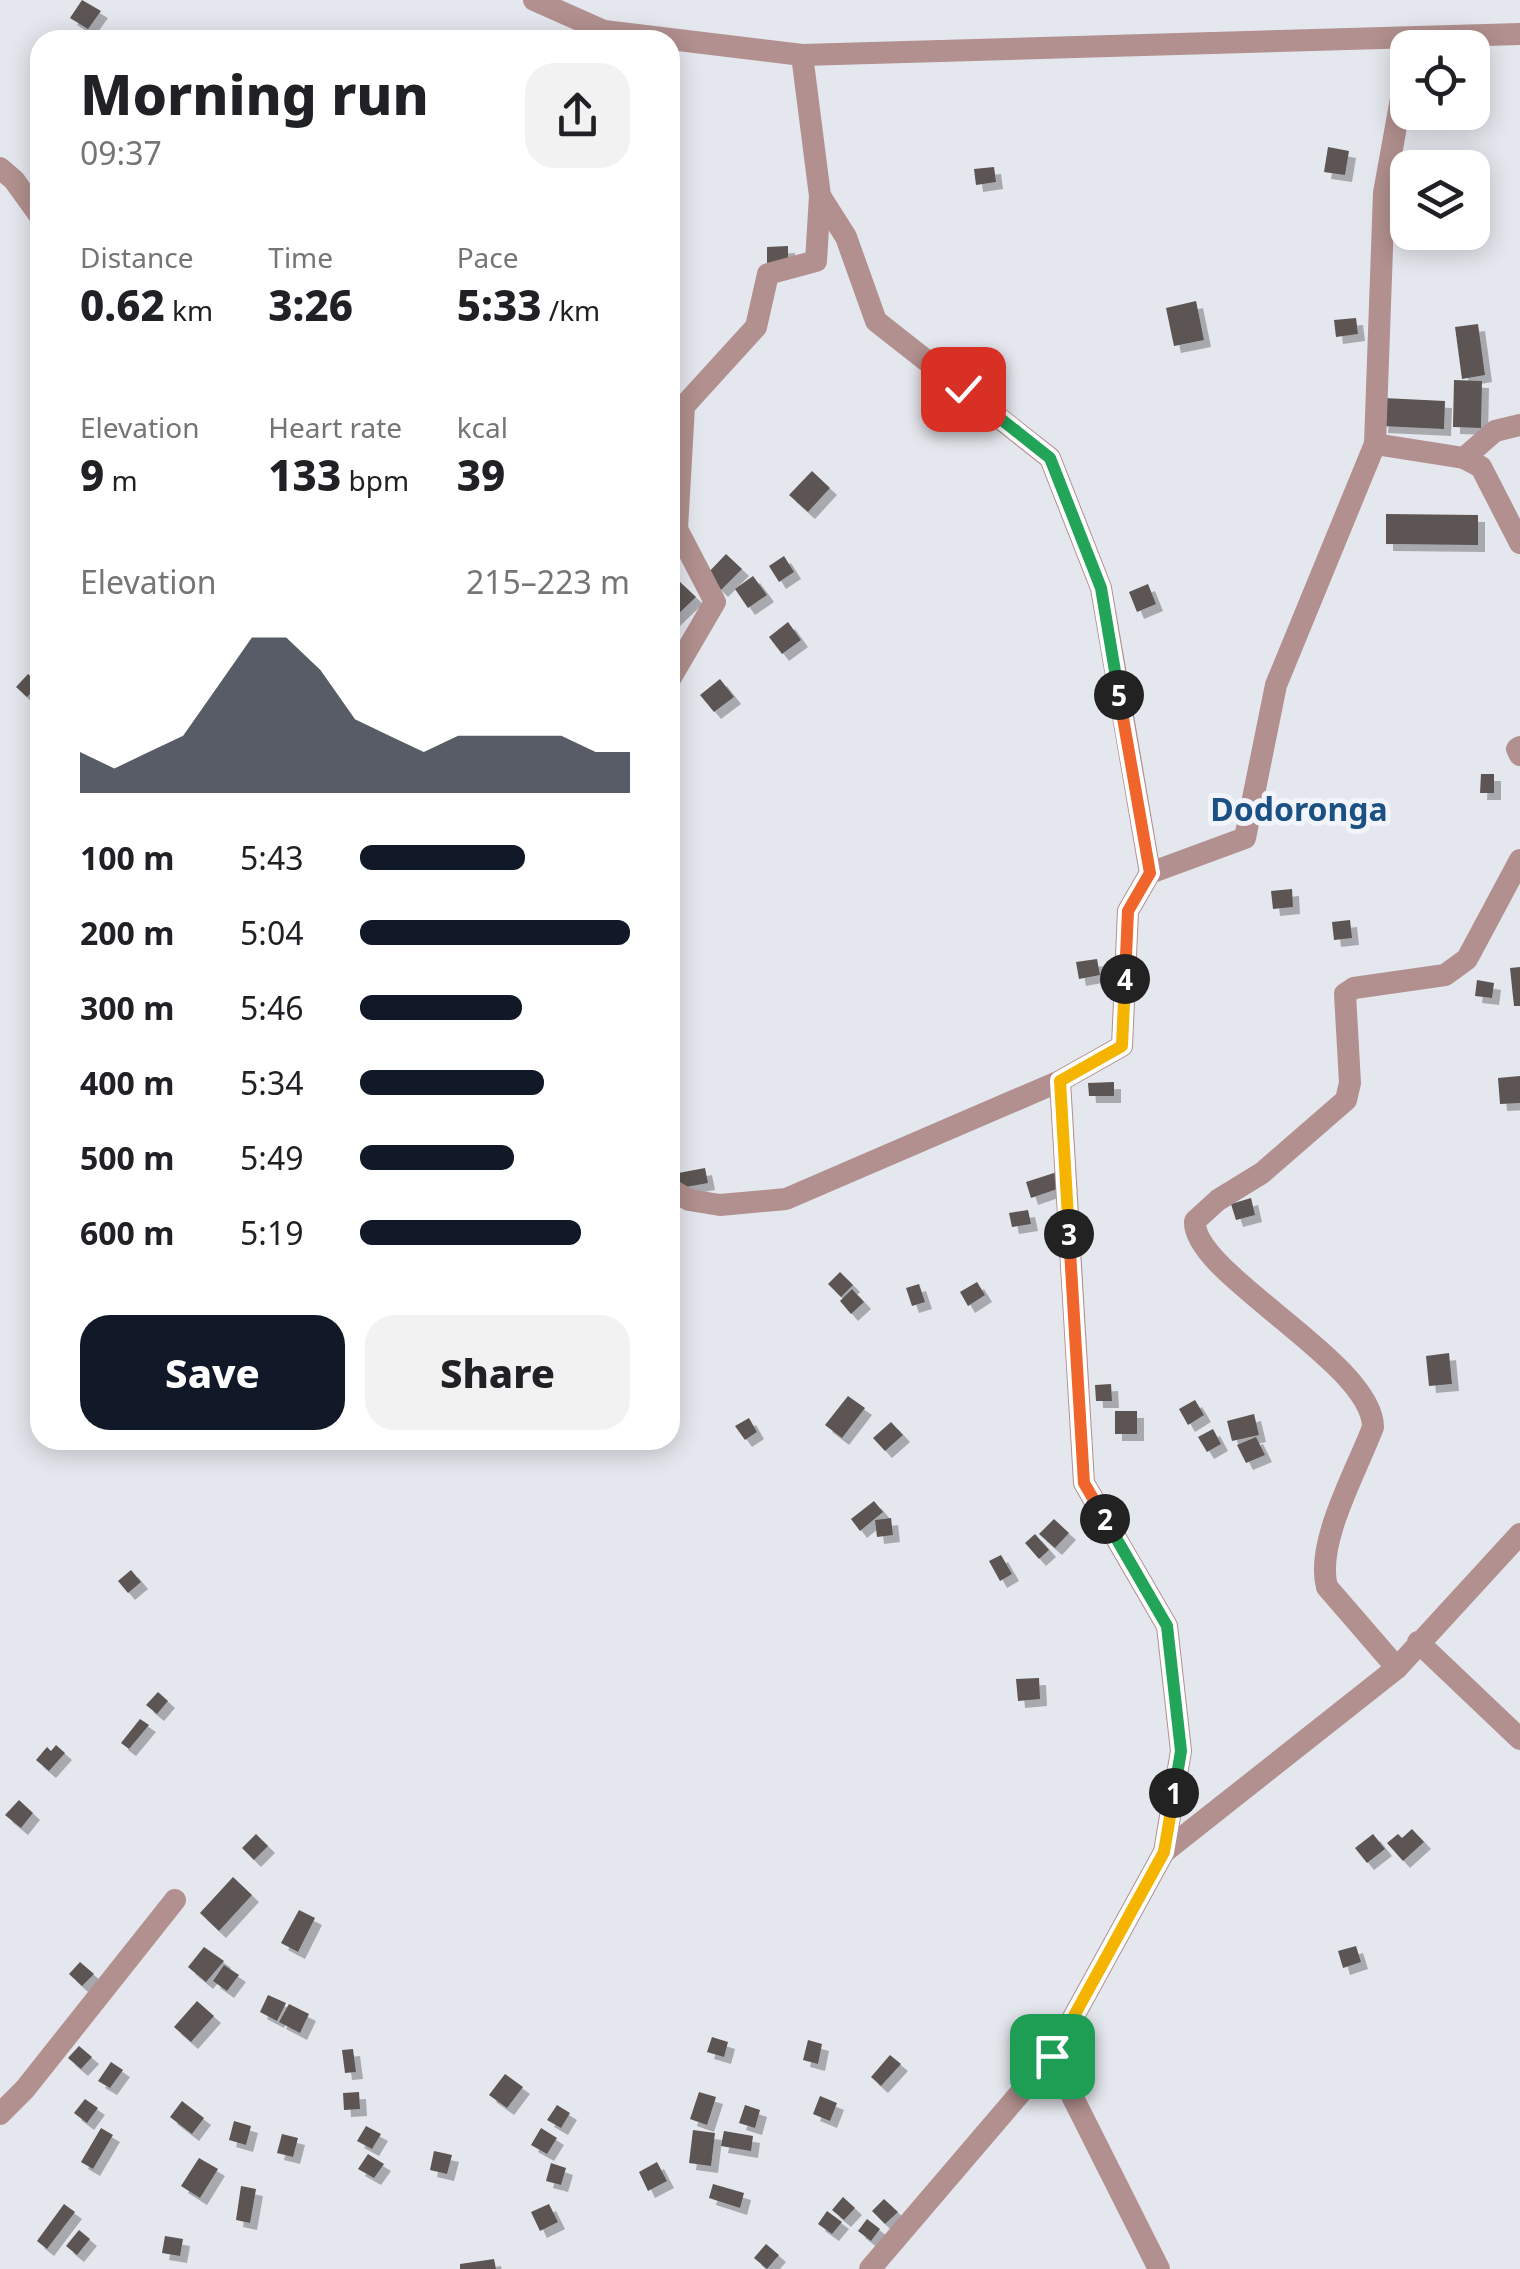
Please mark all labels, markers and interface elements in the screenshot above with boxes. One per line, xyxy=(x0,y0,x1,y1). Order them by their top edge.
map controls xyxy=(1390,30,1490,250)
button: locate xyxy=(1390,30,1490,130)
text: Morning run xyxy=(80,56,429,131)
button: share xyxy=(525,63,630,168)
text: 09:37 xyxy=(80,131,162,174)
button: layers xyxy=(1390,150,1490,250)
text: Distance xyxy=(80,238,193,276)
text: Time xyxy=(268,238,333,276)
text: Pace xyxy=(457,238,519,276)
text: 0.62 xyxy=(80,276,165,333)
text: 3:26 xyxy=(268,276,353,333)
text: 5:33 xyxy=(457,276,541,333)
text: km xyxy=(165,291,213,329)
text: /km xyxy=(541,291,600,329)
pin xyxy=(921,347,1006,432)
icon: check xyxy=(936,362,991,417)
text: Elevation xyxy=(80,408,200,446)
text: Heart rate xyxy=(268,408,402,446)
text: kcal xyxy=(457,408,508,446)
text: 9 xyxy=(80,446,104,503)
text: 133 xyxy=(268,446,341,503)
text: 39 xyxy=(457,446,505,503)
text: m xyxy=(104,461,138,499)
text: bpm xyxy=(341,461,409,499)
text: Elevation xyxy=(80,560,217,603)
text: 215–223 m xyxy=(466,560,630,603)
pin: 5 xyxy=(1094,670,1144,720)
text: 5 xyxy=(1111,676,1127,714)
district label: Dodoronga xyxy=(1210,787,1388,830)
text: 100 m xyxy=(80,836,174,879)
text: 5:43 xyxy=(240,836,304,879)
text: 200 m xyxy=(80,911,174,954)
text: 5:04 xyxy=(240,911,304,954)
pin: 4 xyxy=(1100,954,1150,1004)
text: 4 xyxy=(1117,960,1133,998)
text: 300 m xyxy=(80,986,174,1029)
text: 5:46 xyxy=(240,986,304,1029)
text: 400 m xyxy=(80,1061,174,1104)
text: 5:34 xyxy=(240,1061,304,1104)
text: 500 m xyxy=(80,1136,174,1179)
text: 5:49 xyxy=(240,1136,304,1179)
pin: 3 xyxy=(1044,1209,1094,1259)
text: 600 m xyxy=(80,1211,174,1254)
text: 5:19 xyxy=(240,1211,304,1254)
text: 3 xyxy=(1061,1215,1077,1253)
button: Save xyxy=(80,1315,345,1430)
button: Share xyxy=(365,1315,630,1430)
pin: 2 xyxy=(1080,1494,1130,1544)
text: 2 xyxy=(1097,1500,1113,1538)
pin: 1 xyxy=(1149,1768,1199,1818)
text: 1 xyxy=(1166,1774,1182,1812)
pin xyxy=(1010,2014,1095,2099)
icon: arrive xyxy=(1025,2029,1080,2084)

